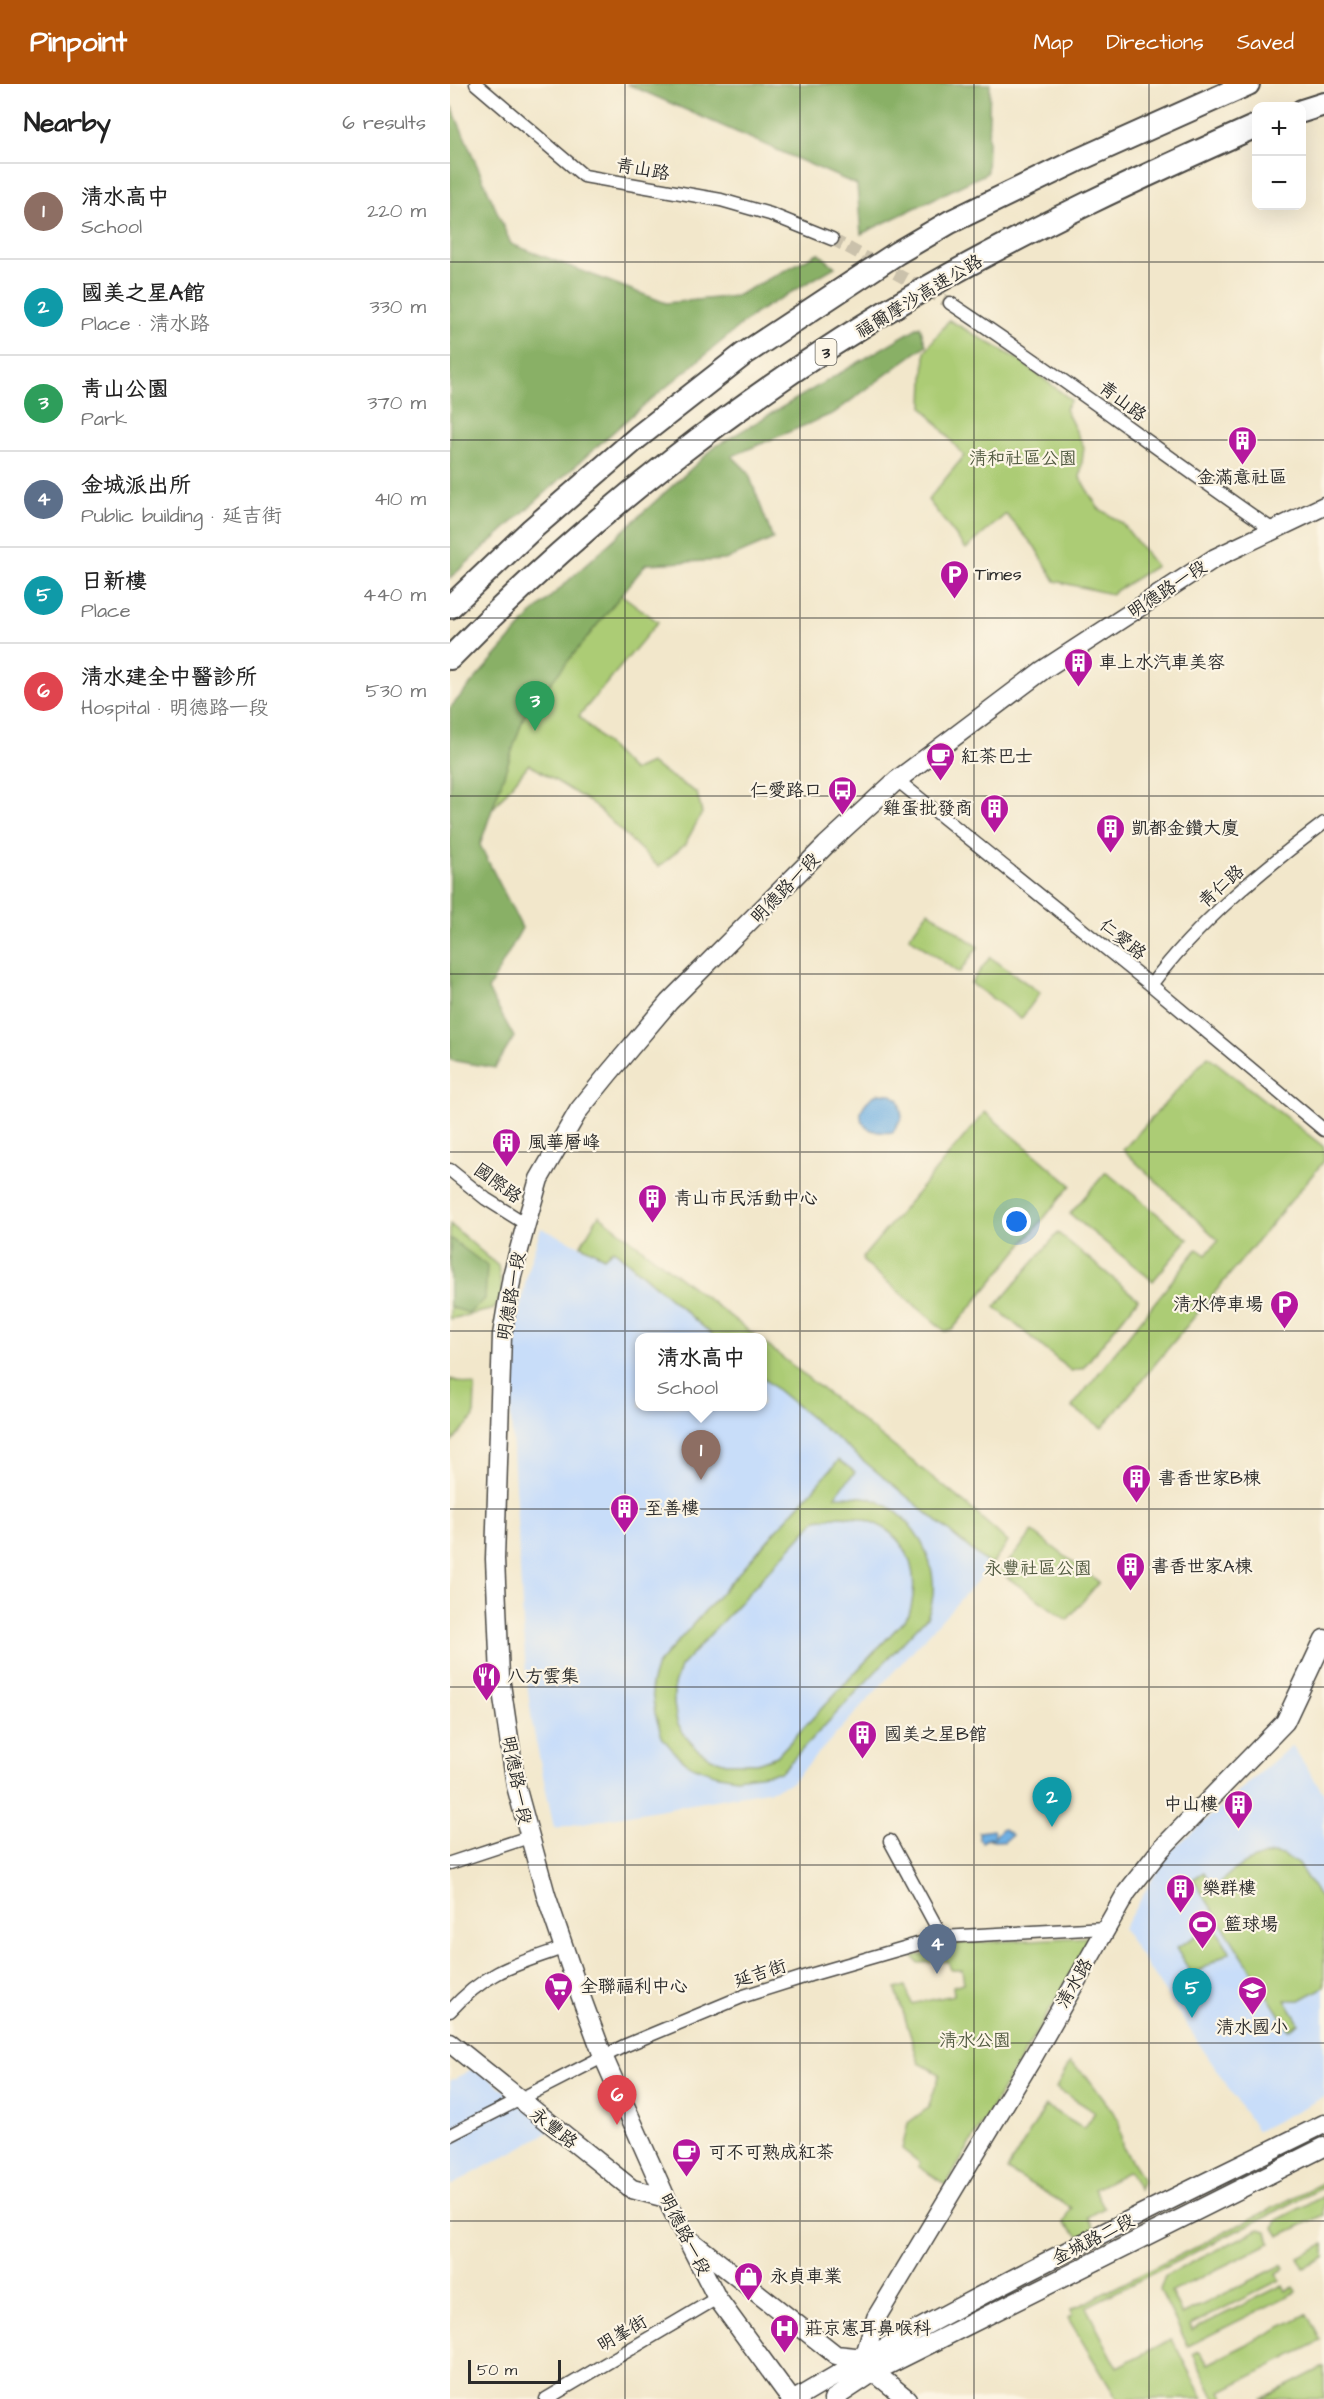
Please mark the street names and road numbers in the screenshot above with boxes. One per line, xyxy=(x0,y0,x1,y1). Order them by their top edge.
street label: 青山路 xyxy=(614,152,672,186)
street label: 福爾摩沙高速公路 xyxy=(851,249,987,344)
road number: 3 xyxy=(816,339,836,365)
street label: 青山路 xyxy=(1094,375,1152,428)
street label: 明德路一段 xyxy=(1123,554,1212,624)
street label: 明德路一段 xyxy=(745,847,826,929)
street label: 青仁路 xyxy=(1193,859,1250,914)
street label: 仁愛路 xyxy=(1094,913,1152,966)
street label: 國際路 xyxy=(469,1157,527,1209)
street label: 明德路一段 xyxy=(491,1250,532,1343)
street label: 明德路一段 xyxy=(496,1734,537,1827)
street label: 延吉街 xyxy=(731,1953,790,1994)
street label: 清水路 xyxy=(1050,1954,1099,2013)
street label: 永豐路 xyxy=(525,2102,583,2155)
street label: 明德路一段 xyxy=(653,2188,716,2280)
street label: 金城路二段 xyxy=(1047,2208,1139,2271)
street label: 明峯街 xyxy=(593,2309,652,2358)

